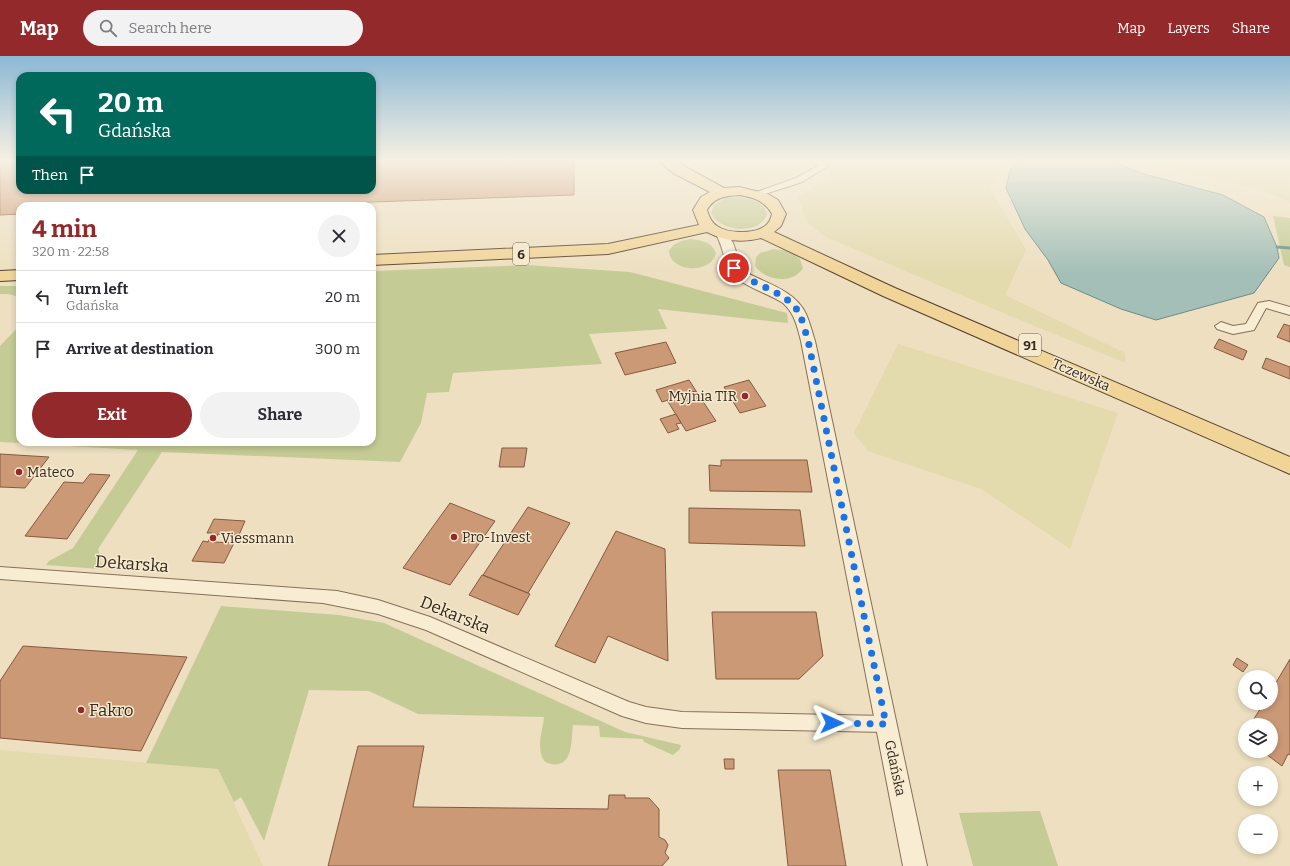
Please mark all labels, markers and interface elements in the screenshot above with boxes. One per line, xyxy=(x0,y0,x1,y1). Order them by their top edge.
search box xyxy=(83,10,363,46)
text: Map xyxy=(20,17,59,40)
icon: search xyxy=(97,17,119,39)
text: Search here xyxy=(129,19,212,37)
text: Map xyxy=(1117,20,1145,37)
text: Layers xyxy=(1167,20,1210,37)
text: Share xyxy=(1232,20,1270,37)
text: 20 m xyxy=(98,86,163,119)
icon: left xyxy=(32,88,84,140)
text: Gdańska xyxy=(98,120,171,142)
icon: arrive xyxy=(76,164,98,186)
text: Then xyxy=(32,166,68,184)
text: 4 min xyxy=(32,215,97,243)
button: close xyxy=(318,215,360,257)
road number: 6 xyxy=(513,243,529,265)
text: 320 m · 22:58 xyxy=(32,244,109,259)
pin xyxy=(717,251,751,285)
icon: arrive xyxy=(723,257,745,279)
text: Turn left xyxy=(66,280,128,298)
icon: left xyxy=(32,286,54,308)
text: 20 m xyxy=(325,288,360,306)
text: Gdańska xyxy=(66,298,119,313)
road number: 91 xyxy=(1019,334,1041,356)
icon: arrive xyxy=(32,338,54,360)
text: Arrive at destination xyxy=(66,340,213,358)
text: 300 m xyxy=(315,340,360,358)
street label: Tczewska xyxy=(1049,355,1113,395)
place label: Myjnia TIR xyxy=(669,388,737,405)
marker: Myjnia TIR xyxy=(740,391,750,401)
button: Exit xyxy=(32,392,192,438)
button: Share xyxy=(200,392,360,438)
place label: Mateco xyxy=(27,464,74,481)
marker: Mateco xyxy=(14,467,24,477)
place label: Pro-Invest xyxy=(462,529,531,546)
place label: Viessmann xyxy=(221,530,294,547)
marker: Pro-Invest xyxy=(449,532,459,542)
marker: Viessmann xyxy=(208,533,218,543)
street label: Dekarska xyxy=(94,551,170,577)
street label: Dekarska xyxy=(417,591,493,639)
map controls xyxy=(1238,670,1278,854)
button: search xyxy=(1238,670,1278,710)
place label: Fakro xyxy=(89,700,134,721)
position arrow xyxy=(811,702,853,744)
marker: Fakro xyxy=(76,705,86,715)
button: layers xyxy=(1238,718,1278,758)
street label: Gdańska xyxy=(881,738,909,798)
button: + xyxy=(1238,766,1278,806)
button: − xyxy=(1238,814,1278,854)

